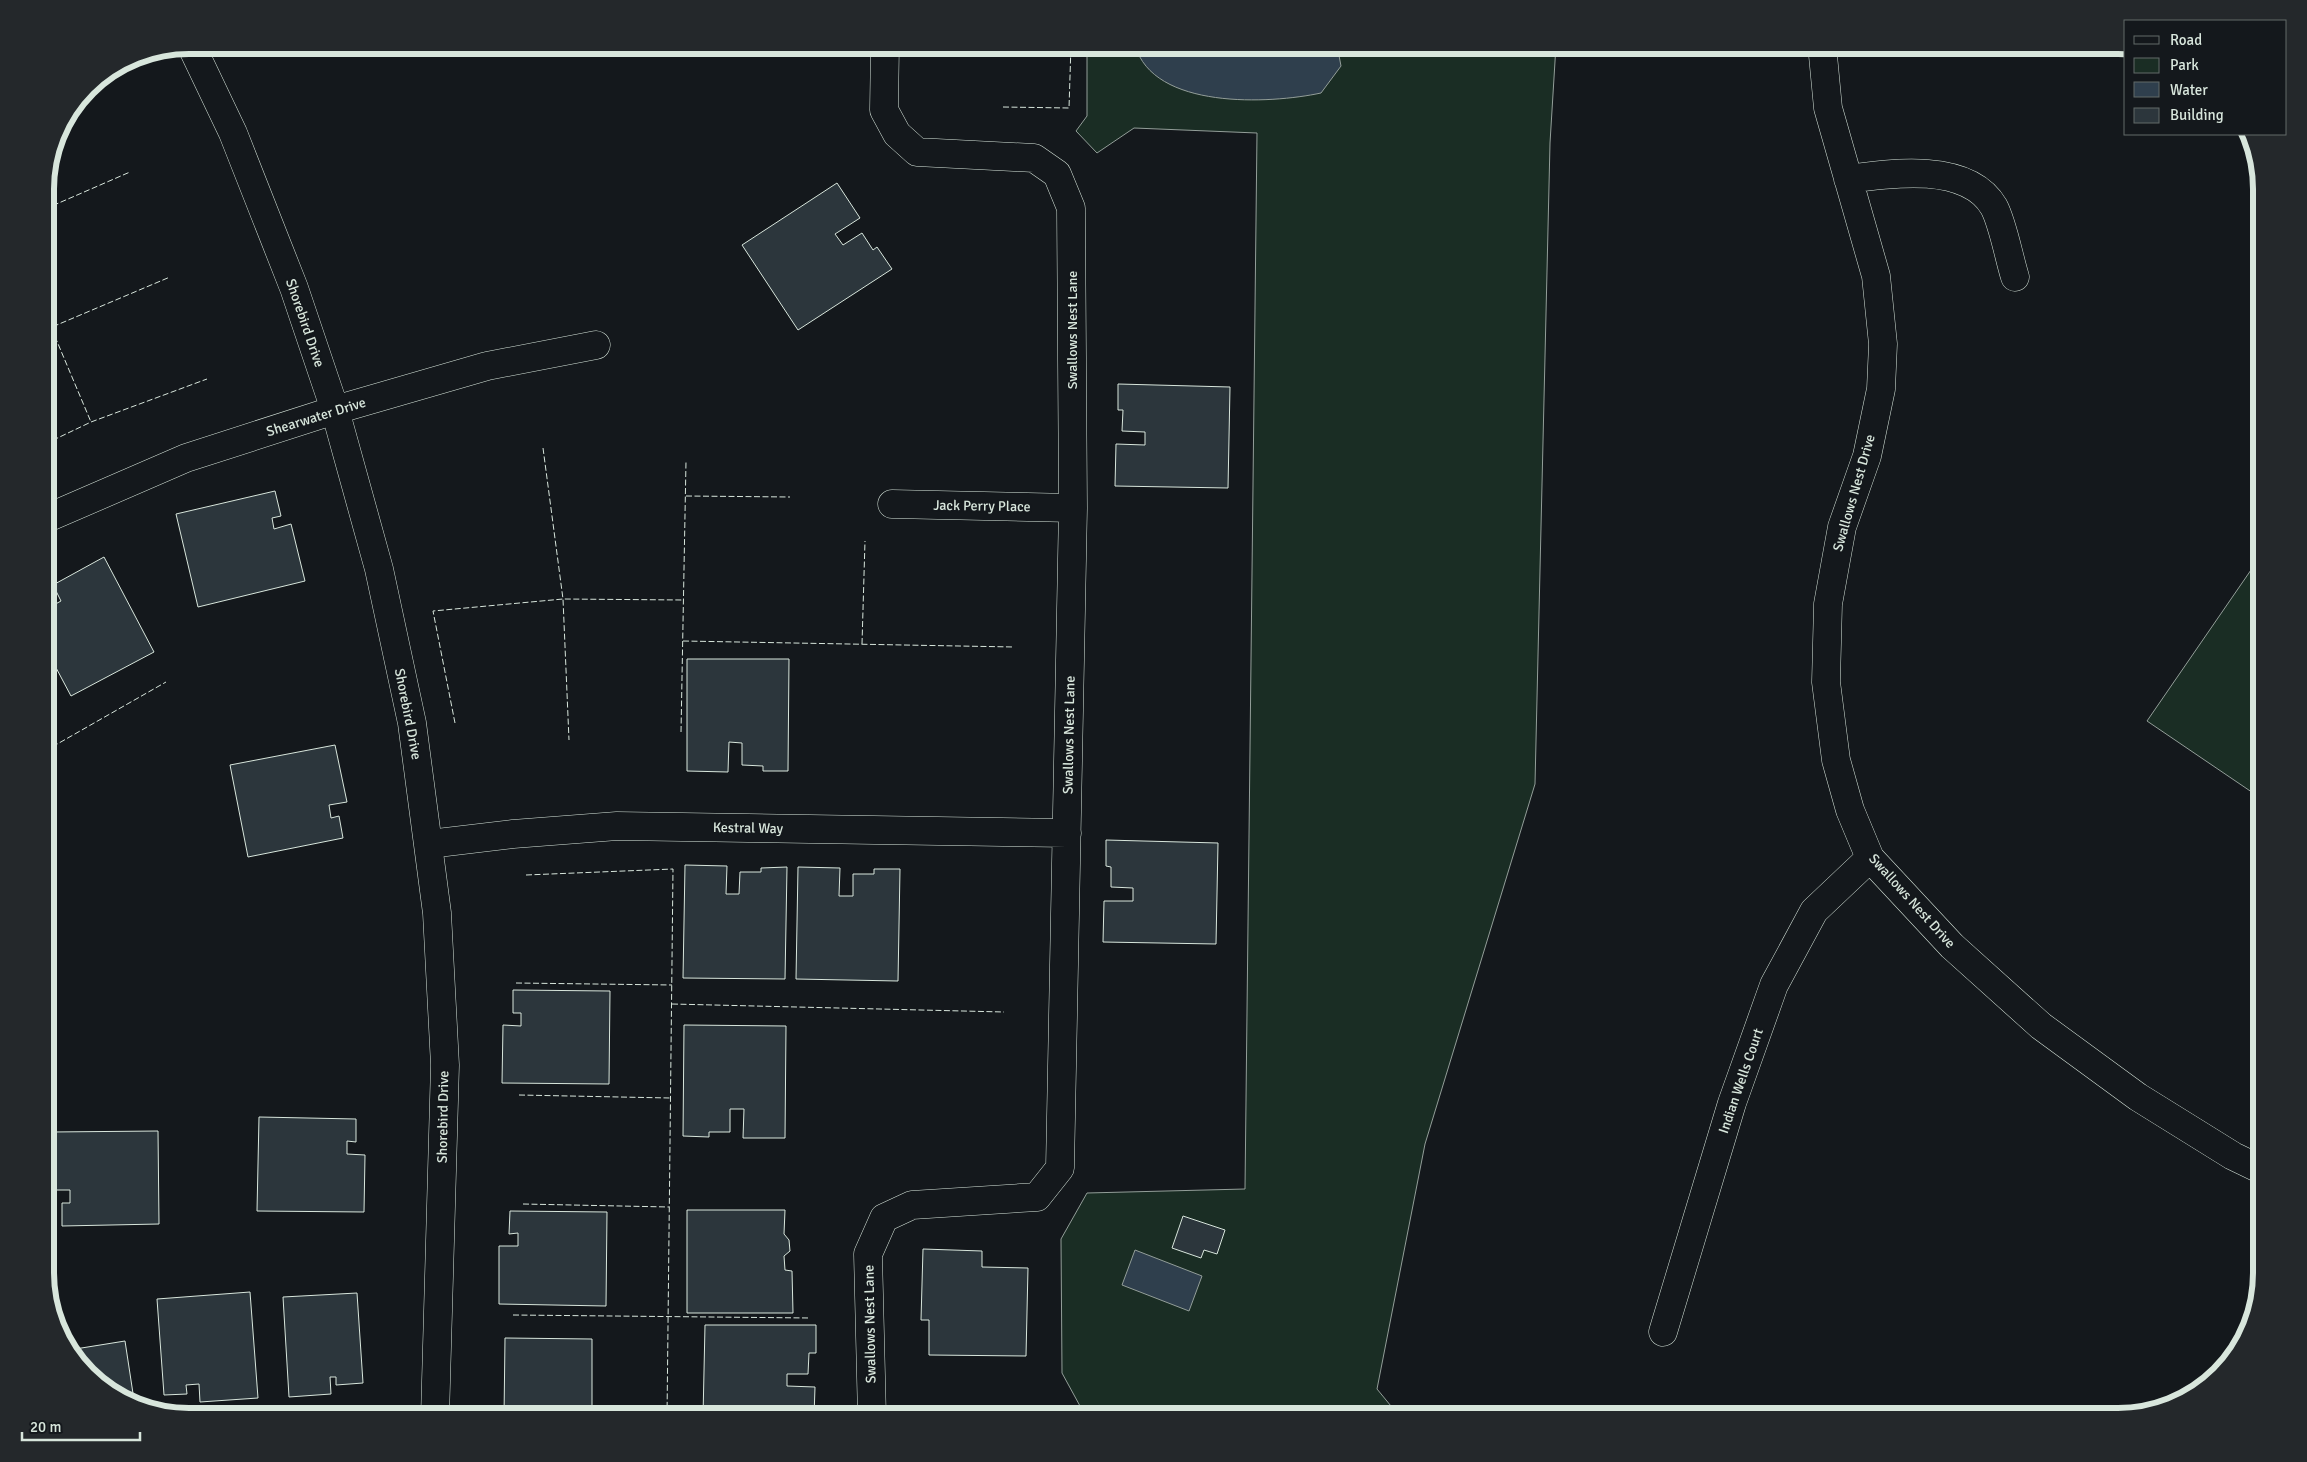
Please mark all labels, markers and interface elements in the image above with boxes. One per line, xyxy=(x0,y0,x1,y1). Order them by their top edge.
legend xyxy=(2124,20,2287,135)
text: Road xyxy=(2170,31,2202,49)
text: Park xyxy=(2170,56,2199,74)
text: Water xyxy=(2170,81,2208,99)
text: Building xyxy=(2170,106,2224,124)
street label: Swallows Nest Lane xyxy=(1064,271,1081,389)
street label: Shorebird Drive xyxy=(282,276,328,370)
street label: Shearwater Drive xyxy=(264,394,368,440)
street label: Swallows Nest Drive xyxy=(1829,433,1879,553)
street label: Jack Perry Place xyxy=(933,497,1031,515)
street label: Shorebird Drive xyxy=(391,667,425,761)
street label: Swallows Nest Lane xyxy=(1059,676,1079,794)
street label: Kestral Way xyxy=(713,819,784,837)
street label: Swallows Nest Drive xyxy=(1865,850,1959,952)
street label: Indian Wells Court xyxy=(1715,1026,1767,1136)
street label: Shorebird Drive xyxy=(434,1071,452,1163)
street label: Swallows Nest Lane xyxy=(860,1265,880,1383)
scale bar xyxy=(22,1410,140,1442)
text: 20 m xyxy=(30,1418,61,1436)

